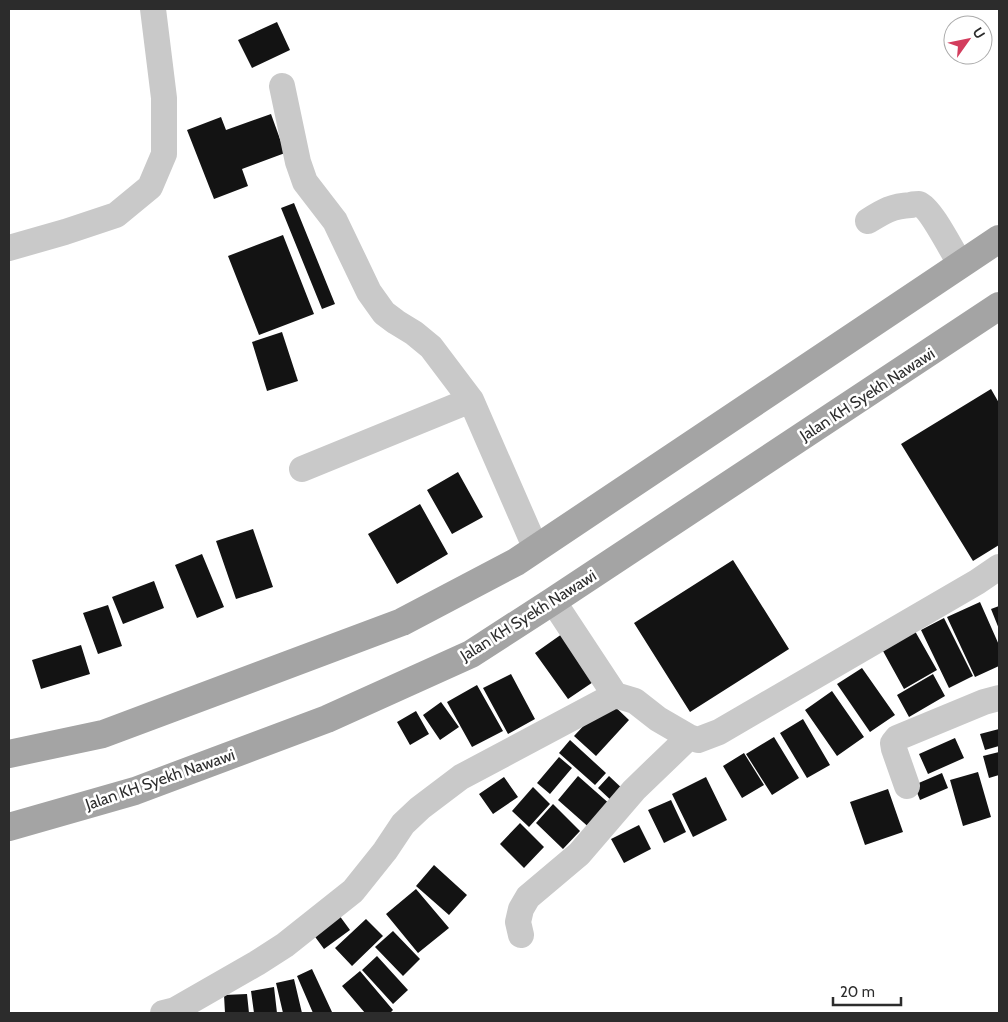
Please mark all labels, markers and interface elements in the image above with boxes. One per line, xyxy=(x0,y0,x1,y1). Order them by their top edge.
north arrow xyxy=(943,15,993,65)
text: U xyxy=(969,24,989,42)
street label: Jalan KH Syekh Nawawi xyxy=(796,344,938,446)
street label: Jalan KH Syekh Nawawi xyxy=(456,566,600,666)
street label: Jalan KH Syekh Nawawi xyxy=(82,745,237,814)
scale bar xyxy=(833,974,900,1006)
text: 20 m xyxy=(840,983,875,1001)

